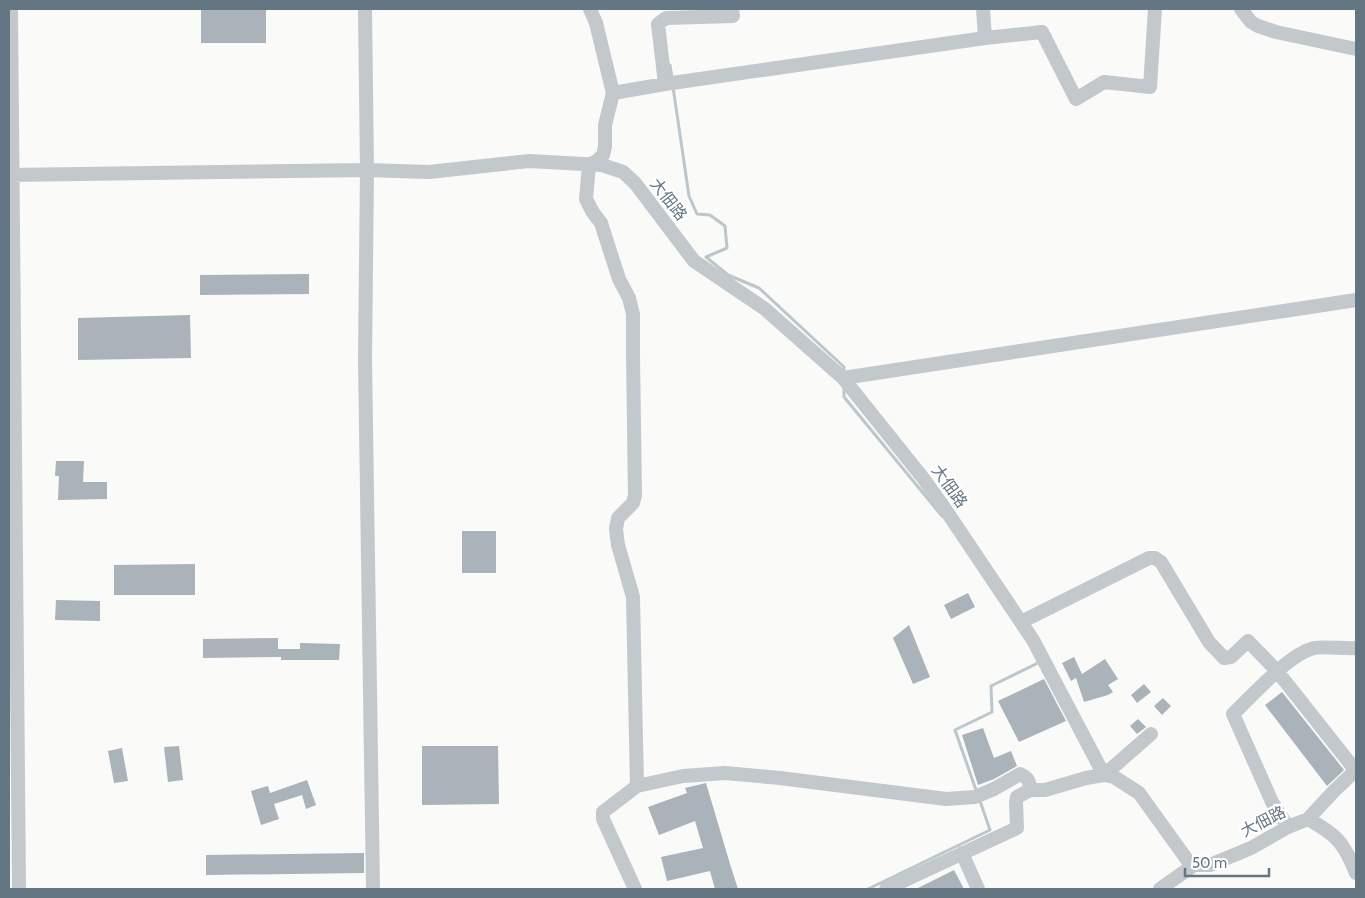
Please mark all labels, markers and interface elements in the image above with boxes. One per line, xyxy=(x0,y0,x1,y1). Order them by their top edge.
street label: 大佃路 xyxy=(646,175,691,224)
street label: 大佃路 xyxy=(928,461,971,511)
street label: 大佃路 xyxy=(1238,802,1289,841)
scale bar xyxy=(1185,846,1269,878)
text: 50 m xyxy=(1192,854,1227,872)

